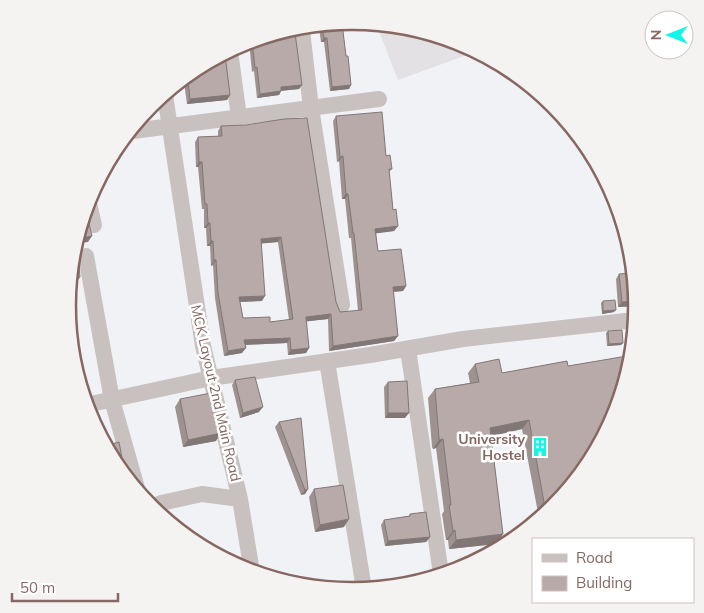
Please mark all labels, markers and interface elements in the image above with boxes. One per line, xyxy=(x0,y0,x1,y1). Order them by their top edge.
north arrow xyxy=(644,10,694,60)
text: N xyxy=(647,30,665,40)
street label: MCK Layout 2nd Main Road xyxy=(187,303,245,483)
place label: University Hostel xyxy=(458,430,525,464)
building icon: University Hostel xyxy=(529,436,551,458)
legend xyxy=(532,538,694,603)
text: Road xyxy=(576,548,613,567)
scale bar xyxy=(12,570,119,602)
text: Building xyxy=(576,573,632,592)
text: 50 m xyxy=(20,578,55,597)

